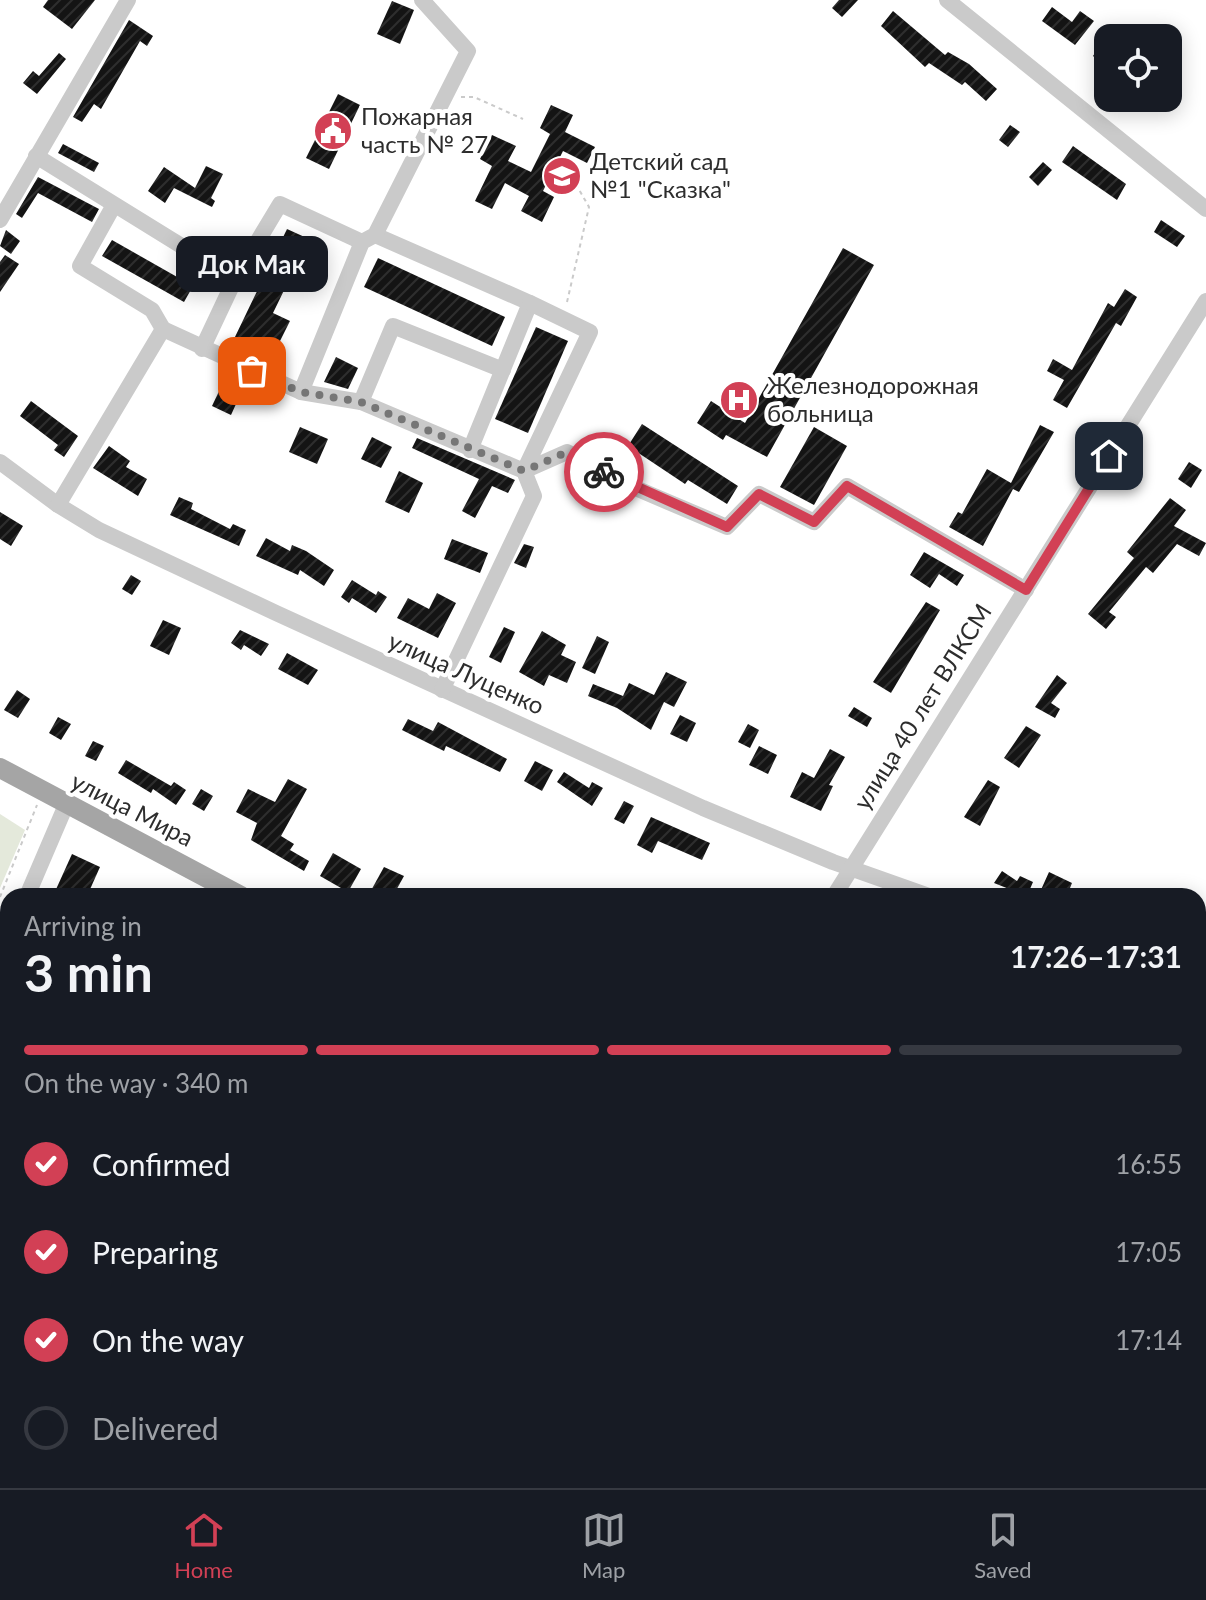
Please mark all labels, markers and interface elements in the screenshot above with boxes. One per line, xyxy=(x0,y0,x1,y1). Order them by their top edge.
map controls xyxy=(1094,24,1182,112)
button: locate xyxy=(1094,24,1182,112)
place label: Пожарная часть № 27 xyxy=(361,101,488,158)
public building icon: Пожарная часть № 27 xyxy=(312,110,354,152)
place label: Детский сад №1 "Сказка" xyxy=(590,146,731,203)
school or university icon: Детский сад №1 "Сказка" xyxy=(541,155,583,197)
callout: Док Мак xyxy=(176,235,328,291)
text: Док Мак xyxy=(198,248,306,280)
pin xyxy=(218,337,286,405)
icon: bag xyxy=(230,349,274,393)
place label: Железнодорожная больница xyxy=(767,370,979,427)
hospital icon: Железнодорожная больница xyxy=(718,379,760,421)
pin xyxy=(1075,422,1143,490)
courier xyxy=(564,432,644,512)
icon: home xyxy=(1087,434,1131,478)
icon: bike xyxy=(582,450,626,494)
street label: улица 40 лет ВЛКСМ xyxy=(847,598,997,814)
street label: улица Луценко xyxy=(384,625,549,720)
street label: улица Мира xyxy=(67,766,199,852)
text: Arriving in xyxy=(24,910,142,942)
text: 17:26–17:31 xyxy=(1010,938,1182,974)
text: 3 min xyxy=(24,941,153,1003)
text: On the way · 340 m xyxy=(24,1067,248,1099)
icon: check xyxy=(24,1142,68,1186)
text: Confirmed xyxy=(92,1146,231,1182)
text: 16:55 xyxy=(1115,1148,1182,1180)
icon: check xyxy=(24,1230,68,1274)
text: Preparing xyxy=(92,1234,218,1270)
text: 17:05 xyxy=(1115,1236,1182,1268)
icon: check xyxy=(24,1318,68,1362)
text: On the way xyxy=(92,1322,244,1358)
text: 17:14 xyxy=(1115,1324,1182,1356)
text: Delivered xyxy=(92,1410,219,1446)
tab: Home xyxy=(174,1508,233,1583)
tab: Map xyxy=(582,1508,626,1583)
tab: Saved xyxy=(974,1508,1032,1583)

